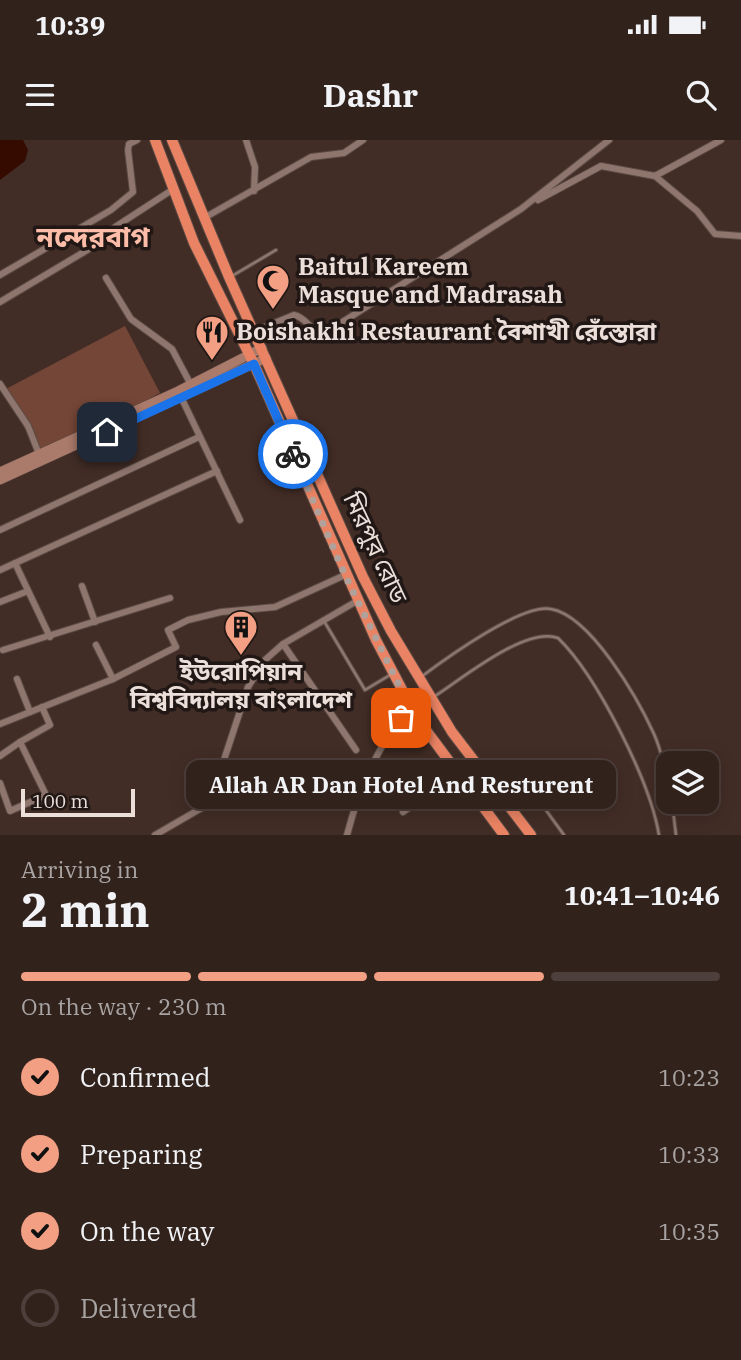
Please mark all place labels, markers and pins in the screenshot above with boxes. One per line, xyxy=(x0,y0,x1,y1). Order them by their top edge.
place label: Baitul Kareem Masque and Madrasah xyxy=(298,250,563,310)
mosque icon: Baitul Kareem Masque and Madrasah xyxy=(254,262,292,311)
restaurant icon: Boishakhi Restaurant বৈশাখী রেঁস্তোরা xyxy=(193,313,231,362)
place label: Boishakhi Restaurant বৈশাখী রেঁস্তোরা xyxy=(236,315,658,347)
pin xyxy=(77,402,137,462)
building icon: ইউরোপিয়ান বিশ্ববিদ্যালয় বাংলাদেশ xyxy=(222,608,260,657)
place label: ইউরোপিয়ান বিশ্ববিদ্যালয় বাংলাদেশ xyxy=(129,655,353,715)
pin xyxy=(371,688,431,748)
callout: Allah AR Dan Hotel And Resturent xyxy=(186,760,616,809)

